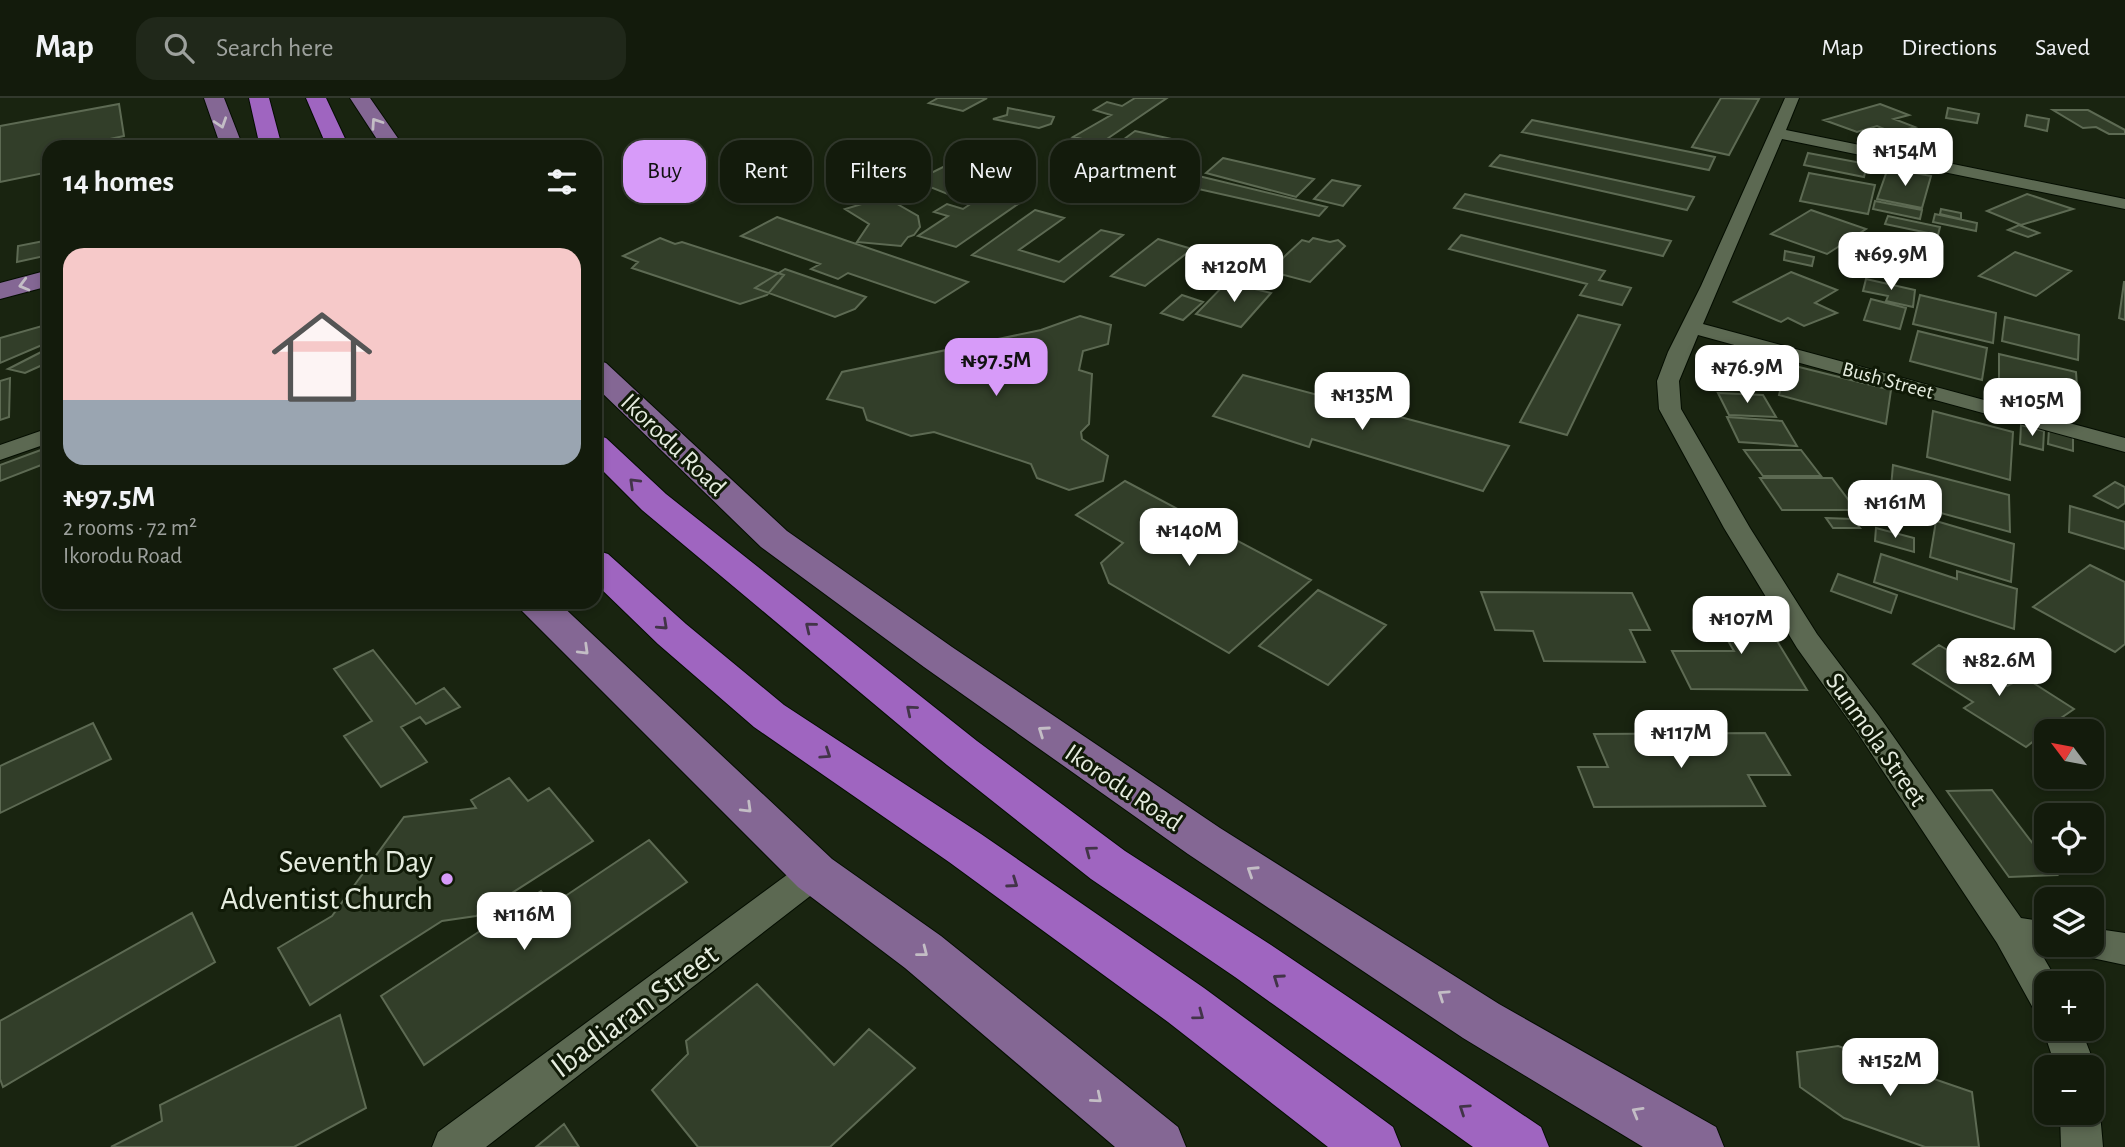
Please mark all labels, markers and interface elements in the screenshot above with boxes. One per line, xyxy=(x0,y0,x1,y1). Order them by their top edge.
search box xyxy=(136,17,626,80)
icon: search xyxy=(160,29,198,67)
text: Map xyxy=(35,31,94,64)
text: Search here xyxy=(216,35,334,61)
text: Map xyxy=(1821,36,1863,60)
text: Directions xyxy=(1901,36,1997,60)
text: Saved xyxy=(2035,36,2090,60)
one-way arrow xyxy=(213,117,227,129)
one-way arrow xyxy=(371,118,384,131)
pin: ₦154M xyxy=(1856,129,1954,188)
text: ₦154M xyxy=(1873,139,1937,162)
chip: Buy xyxy=(623,140,706,203)
chip: Rent xyxy=(720,140,812,203)
chip: Filters xyxy=(826,140,931,203)
chip: New xyxy=(945,140,1036,203)
chip: Apartment xyxy=(1050,140,1200,203)
icon: filters xyxy=(543,163,581,201)
text: 14 homes xyxy=(63,167,174,197)
pin: ₦69.9M xyxy=(1834,232,1948,292)
text: ₦69.9M xyxy=(1854,243,1928,266)
pin: ₦120M xyxy=(1185,244,1283,304)
text: ₦120M xyxy=(1201,255,1267,278)
one-way arrow xyxy=(19,277,31,291)
icon: home xyxy=(259,294,385,420)
pin: ₦97.5M xyxy=(939,338,1053,398)
pin: ₦76.9M xyxy=(1690,345,1804,405)
text: ₦97.5M xyxy=(961,349,1031,372)
text: ₦76.9M xyxy=(1711,356,1783,379)
street label: Bush Street xyxy=(1840,358,1936,403)
pin: ₦135M xyxy=(1313,372,1411,432)
pin: ₦105M xyxy=(1983,378,2081,438)
text: ₦135M xyxy=(1331,383,1393,406)
street label: Ikorodu Road xyxy=(616,389,731,501)
text: ₦105M xyxy=(2000,389,2064,412)
one-way arrow xyxy=(629,478,642,491)
pin: ₦161M xyxy=(1846,480,1944,540)
text: ₦97.5M xyxy=(63,482,155,512)
text: ₦161M xyxy=(1864,491,1926,514)
pin: ₦140M xyxy=(1140,508,1238,568)
text: 2 rooms · 72 m² xyxy=(63,517,197,540)
text: ₦140M xyxy=(1156,519,1222,542)
text: Ikorodu Road xyxy=(63,545,182,568)
pin: ₦107M xyxy=(1692,596,1790,656)
text: ₦107M xyxy=(1709,607,1773,630)
one-way arrow xyxy=(655,617,668,630)
one-way arrow xyxy=(806,623,819,635)
pin: ₦82.6M xyxy=(1942,638,2056,698)
one-way arrow xyxy=(576,641,589,654)
text: ₦82.6M xyxy=(1962,649,2036,672)
street label: Sunmola Street xyxy=(1821,668,1932,811)
one-way arrow xyxy=(906,706,919,718)
pin: ₦117M xyxy=(1632,710,1730,770)
north arrow xyxy=(2034,719,2104,789)
map controls xyxy=(2034,719,2104,1125)
text: ₦117M xyxy=(1650,721,1712,744)
one-way arrow xyxy=(1038,727,1051,739)
street label: Ikorodu Road xyxy=(1060,739,1187,836)
one-way arrow xyxy=(818,746,831,759)
one-way arrow xyxy=(739,800,752,813)
button: locate xyxy=(2034,803,2104,873)
place label: Seventh Day Adventist Church xyxy=(220,846,433,915)
one-way arrow xyxy=(1085,846,1097,859)
one-way arrow xyxy=(1246,867,1259,880)
marker: Seventh Day Adventist Church xyxy=(439,871,455,887)
one-way arrow xyxy=(1005,874,1018,887)
button: layers xyxy=(2034,887,2104,957)
pin: ₦116M xyxy=(475,892,573,952)
text: ₦116M xyxy=(493,903,555,926)
street label: Ibadiaran Street xyxy=(545,938,724,1084)
one-way arrow xyxy=(915,944,927,957)
button: + xyxy=(2034,971,2104,1041)
one-way arrow xyxy=(1273,975,1286,987)
one-way arrow xyxy=(1437,990,1450,1003)
one-way arrow xyxy=(1191,1006,1203,1019)
pin: ₦152M xyxy=(1841,1038,1939,1098)
text: ₦152M xyxy=(1858,1049,1922,1072)
button: − xyxy=(2034,1055,2104,1125)
one-way arrow xyxy=(1089,1090,1102,1102)
one-way arrow xyxy=(1459,1105,1472,1117)
one-way arrow xyxy=(1632,1108,1645,1121)

